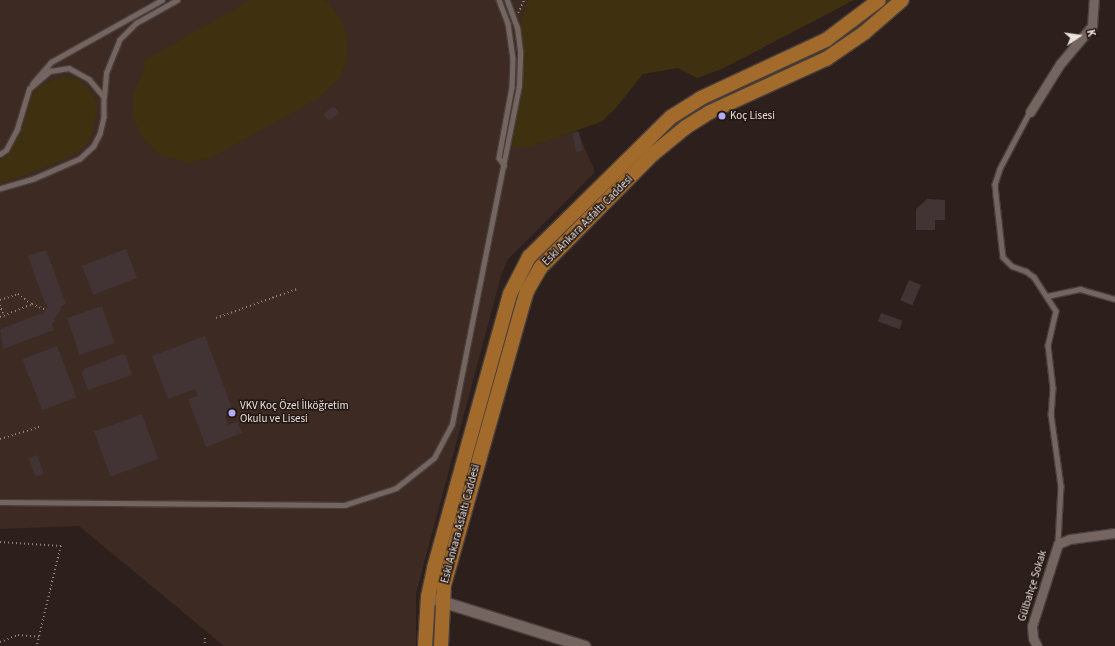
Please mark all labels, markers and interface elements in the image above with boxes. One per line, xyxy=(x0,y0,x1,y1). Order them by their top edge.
north arrow xyxy=(1059,16,1099,56)
text: K xyxy=(1083,28,1099,38)
place label: Koç Lisesi xyxy=(730,109,775,123)
marker: Koç Lisesi xyxy=(717,111,727,121)
street label: Eski Ankara Asfaltı Caddesi xyxy=(540,173,636,269)
place label: VKV Koç Özel İlköğretim Okulu ve Lisesi xyxy=(240,400,349,426)
marker: VKV Koç Özel İlköğretim Okulu ve Lisesi xyxy=(227,408,237,418)
street label: Eski Ankara Asfaltı Caddesi xyxy=(439,463,483,585)
street label: Gülbahçe Sokak xyxy=(1016,549,1050,623)

